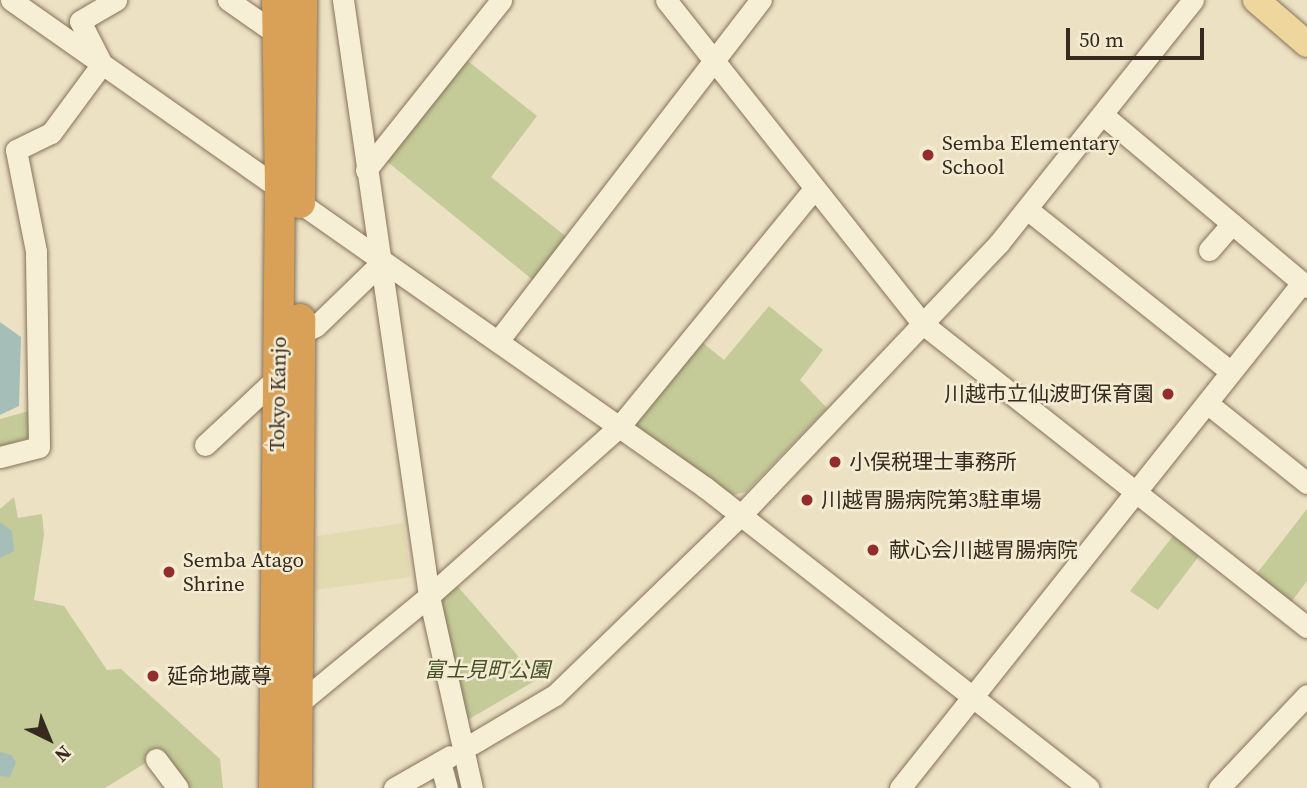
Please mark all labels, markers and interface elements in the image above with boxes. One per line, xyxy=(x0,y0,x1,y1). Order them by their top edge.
scale bar xyxy=(1069,14,1207,58)
text: 50 m xyxy=(1079,25,1124,54)
place label: Semba Elementary School xyxy=(942,130,1119,180)
marker: Semba Elementary School xyxy=(920,147,936,163)
street label: Tokyo Kanjo xyxy=(264,336,292,452)
place label: 川越市立仙波町保育園 xyxy=(944,381,1154,407)
marker: 川越市立仙波町保育園 xyxy=(1160,386,1176,402)
place label: 小俣税理士事務所 xyxy=(849,449,1017,475)
marker: 小俣税理士事務所 xyxy=(827,454,843,470)
place label: 川越胃腸病院第3駐車場 xyxy=(821,487,1041,513)
marker: 川越胃腸病院第3駐車場 xyxy=(799,492,815,508)
place label: 献心会川越胃腸病院 xyxy=(889,537,1078,563)
marker: 献心会川越胃腸病院 xyxy=(863,540,883,560)
place label: Semba Atago Shrine xyxy=(183,547,304,597)
marker: Semba Atago Shrine xyxy=(161,564,177,580)
park label: 富士見町公園 xyxy=(424,657,550,683)
place label: 延命地蔵尊 xyxy=(167,663,272,689)
marker: 延命地蔵尊 xyxy=(145,668,161,684)
north arrow xyxy=(14,704,84,774)
text: N xyxy=(49,740,77,769)

